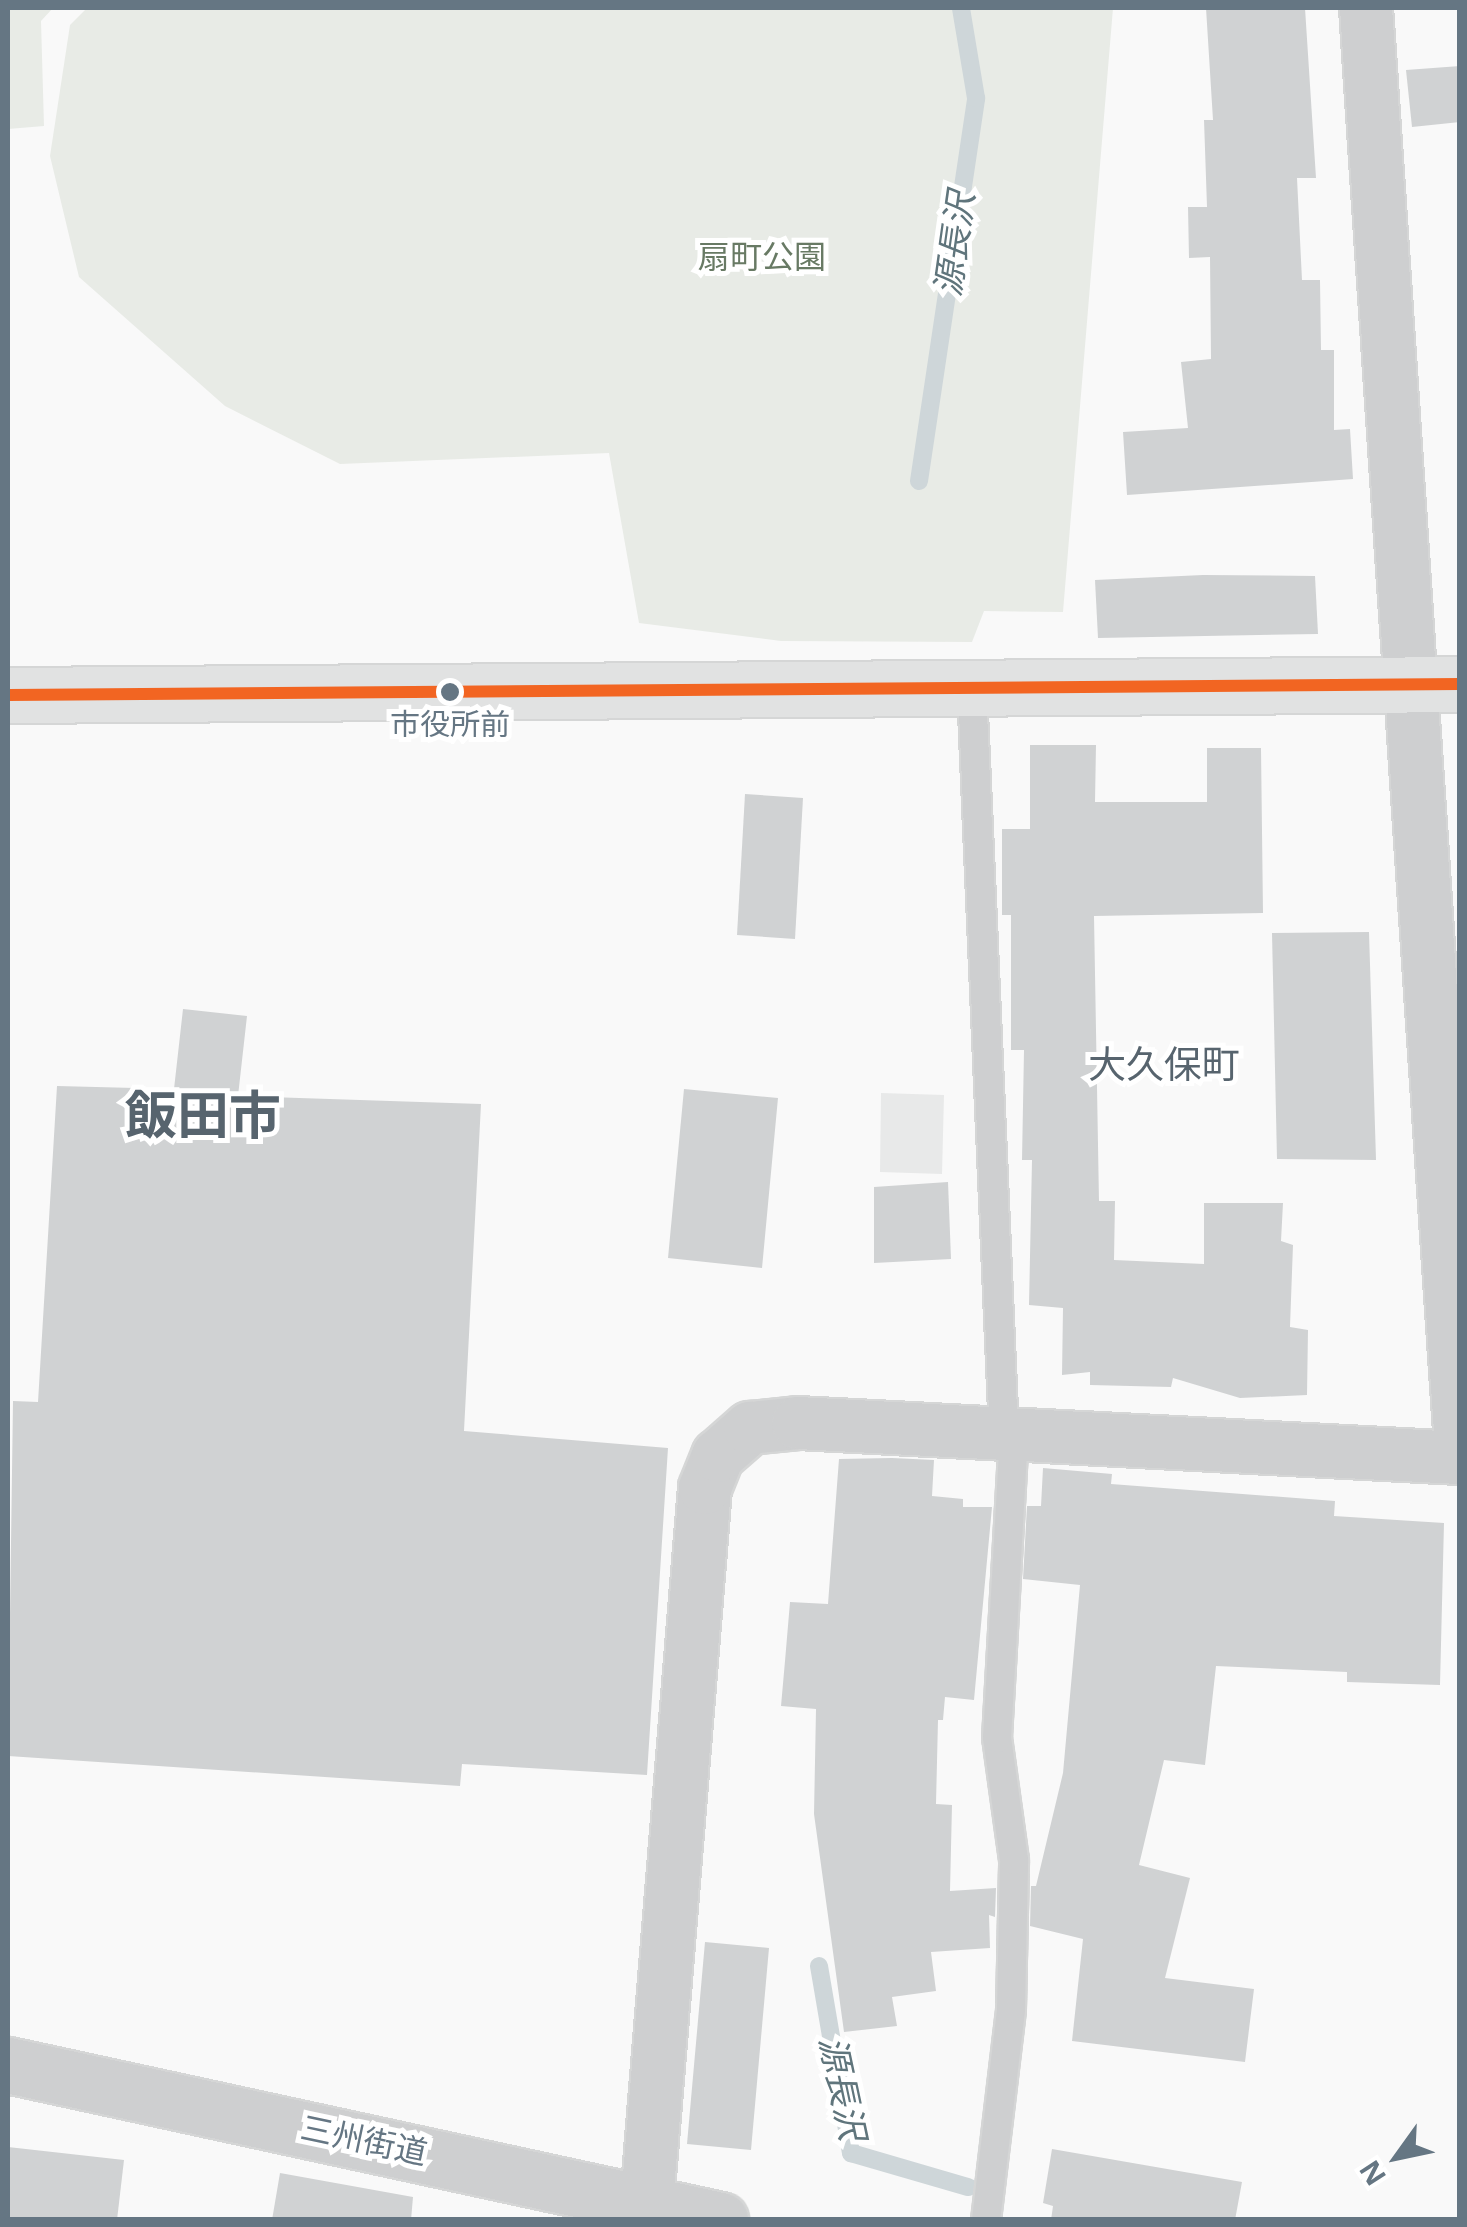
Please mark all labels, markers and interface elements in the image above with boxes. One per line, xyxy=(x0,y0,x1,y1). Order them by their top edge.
water label: 源長沢 xyxy=(926,189,982,299)
park label: 扇町公園 xyxy=(698,237,826,275)
marker: 市役所前 xyxy=(440,682,460,702)
place label: 市役所前 xyxy=(390,706,510,742)
district label: 大久保町 xyxy=(1088,1041,1240,1087)
district label: 飯田市 xyxy=(125,1083,281,1145)
water label: 源長沢 xyxy=(812,2032,874,2144)
north arrow xyxy=(1347,2107,1447,2207)
street label: 三州街道 xyxy=(297,2108,431,2172)
text: N xyxy=(1350,2153,1394,2193)

